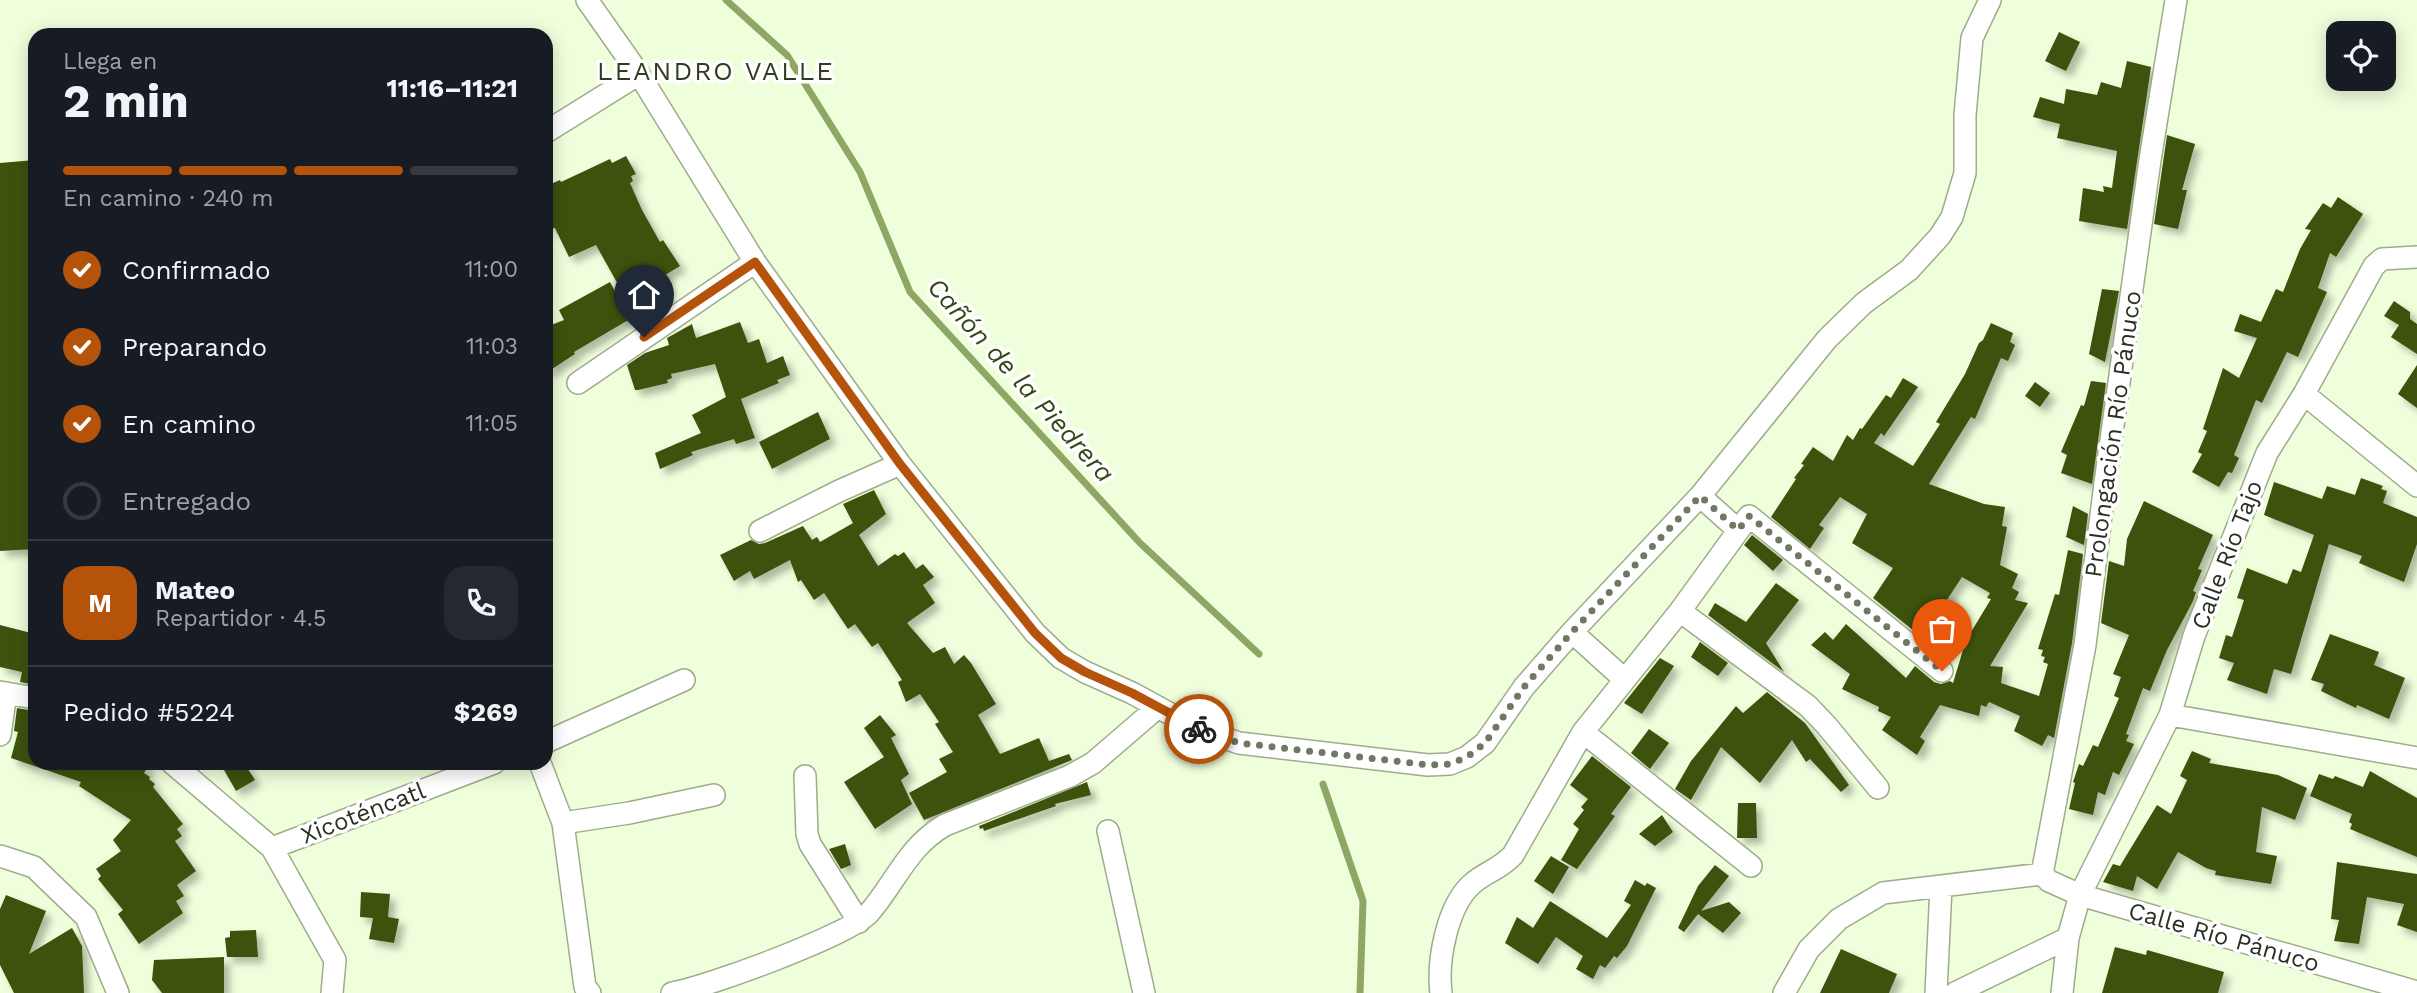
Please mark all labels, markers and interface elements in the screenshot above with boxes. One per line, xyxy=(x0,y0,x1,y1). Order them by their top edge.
map controls xyxy=(2326,21,2396,91)
button: locate xyxy=(2326,21,2396,91)
text: Llega en xyxy=(63,48,157,75)
district label: LEANDRO VALLE xyxy=(597,56,835,86)
text: 11:16–11:21 xyxy=(387,73,518,103)
text: 2 min xyxy=(63,74,189,128)
text: En camino · 240 m xyxy=(63,185,273,212)
icon: check xyxy=(63,251,101,289)
text: Confirmado xyxy=(122,255,271,285)
text: 11:00 xyxy=(465,256,518,283)
pin xyxy=(614,265,674,337)
water label: Cañón de la Piedrera xyxy=(921,272,1121,488)
icon: home xyxy=(625,276,663,314)
street label: Prolongación Río Pánuco xyxy=(2079,289,2147,579)
icon: check xyxy=(63,328,101,366)
text: Preparando xyxy=(122,332,267,362)
text: 11:03 xyxy=(466,333,518,360)
icon: check xyxy=(63,405,101,443)
text: En camino xyxy=(122,409,256,439)
text: 11:05 xyxy=(466,410,518,437)
street label: Calle Río Tajo xyxy=(2186,477,2268,633)
text: Entregado xyxy=(122,486,251,516)
button: phone xyxy=(444,566,518,640)
text: Mateo xyxy=(155,575,235,605)
text: M xyxy=(88,588,112,618)
pin xyxy=(1912,599,1972,671)
text: Repartidor · 4.5 xyxy=(155,605,326,632)
icon: bag xyxy=(1923,610,1961,648)
courier xyxy=(1164,694,1234,764)
text: Pedido #5224 xyxy=(63,697,235,727)
text: $269 xyxy=(454,697,518,727)
icon: bike xyxy=(1180,710,1218,748)
street label: Xicoténcatl xyxy=(297,776,430,850)
street label: Calle Río Pánuco xyxy=(2125,896,2323,978)

